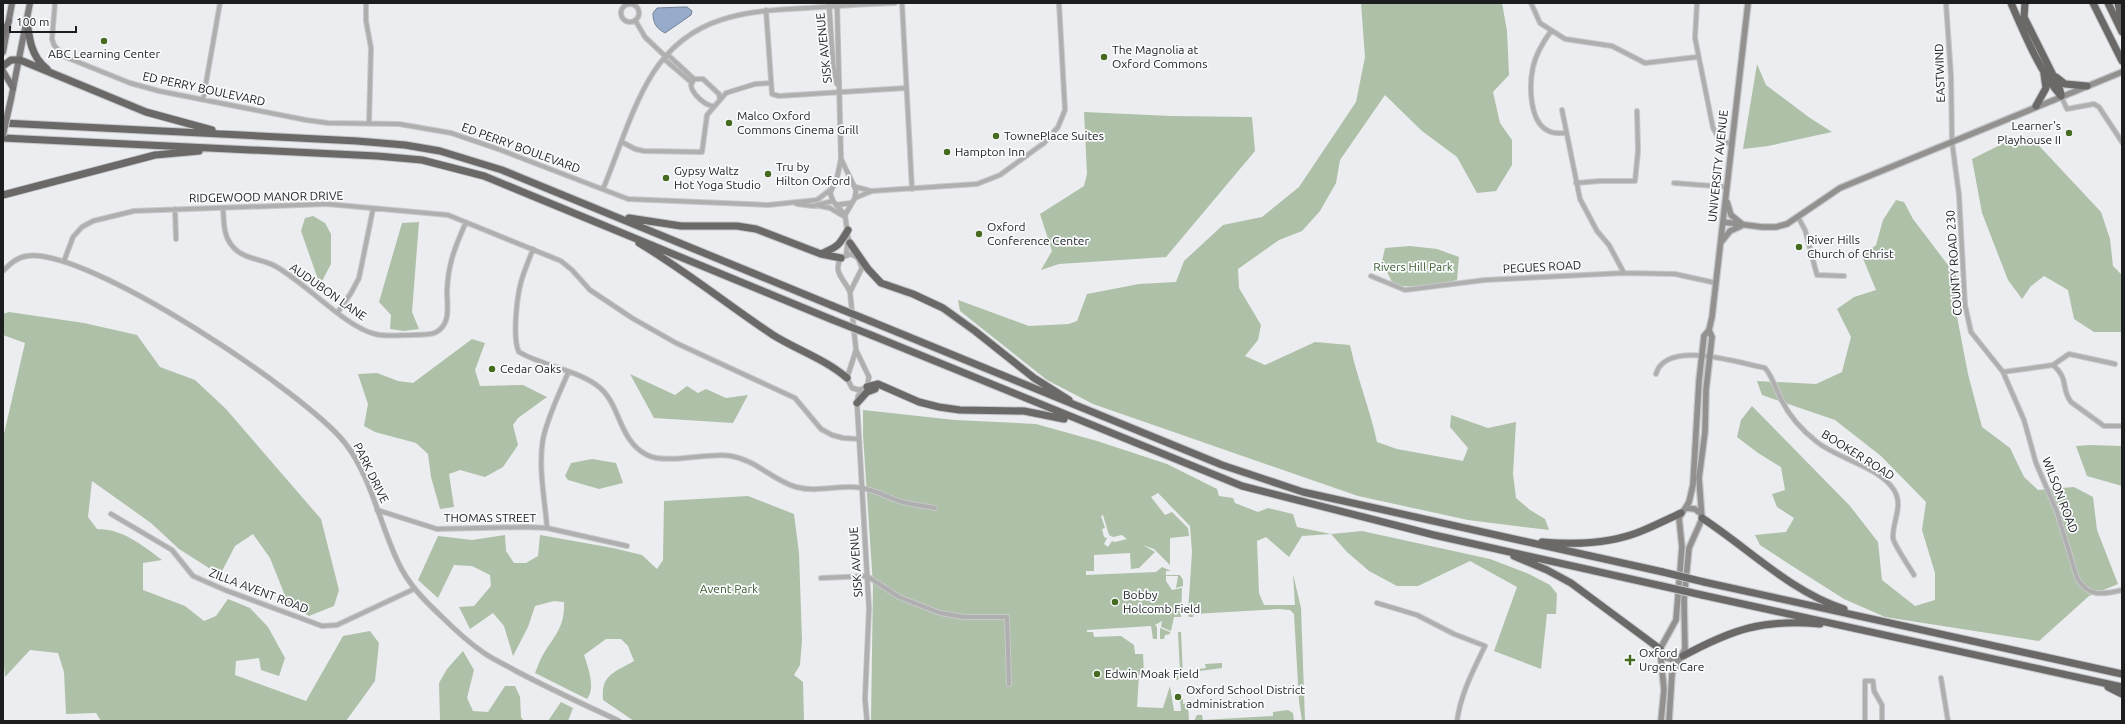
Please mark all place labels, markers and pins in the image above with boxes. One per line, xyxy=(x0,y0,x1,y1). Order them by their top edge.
marker: ABC Learning Center xyxy=(99,36,109,46)
place label: The Magnolia at Oxford Commons xyxy=(1112,43,1207,70)
place label: ABC Learning Center xyxy=(48,47,160,60)
marker: The Magnolia at Oxford Commons xyxy=(1099,52,1109,62)
place label: Malco Oxford Commons Cinema Grill xyxy=(737,109,859,136)
marker: Malco Oxford Commons Cinema Grill xyxy=(724,118,734,128)
place label: Learner's Playhouse II xyxy=(1997,119,2061,146)
marker: Learner's Playhouse II xyxy=(2064,128,2074,138)
place label: TownePlace Suites xyxy=(1004,129,1104,142)
marker: TownePlace Suites xyxy=(991,131,1001,141)
place label: Hampton Inn xyxy=(955,145,1025,158)
marker: Hampton Inn xyxy=(942,147,952,157)
place label: Tru by Hilton Oxford xyxy=(776,160,850,187)
place label: Gypsy Waltz Hot Yoga Studio xyxy=(674,164,761,191)
marker: Tru by Hilton Oxford xyxy=(763,169,773,179)
marker: Gypsy Waltz Hot Yoga Studio xyxy=(661,173,671,183)
place label: Oxford Conference Center xyxy=(987,220,1089,247)
marker: Oxford Conference Center xyxy=(974,229,984,239)
place label: River Hills Church of Christ xyxy=(1807,233,1894,260)
marker: River Hills Church of Christ xyxy=(1794,242,1804,252)
place label: Cedar Oaks xyxy=(500,362,561,375)
marker: Cedar Oaks xyxy=(487,364,497,374)
place label: Bobby Holcomb Field xyxy=(1123,588,1200,615)
marker: Bobby Holcomb Field xyxy=(1110,597,1120,607)
place label: Oxford Urgent Care xyxy=(1639,646,1704,673)
marker: Oxford Urgent Care xyxy=(1624,654,1636,666)
place label: Edwin Moak Field xyxy=(1105,667,1199,680)
marker: Edwin Moak Field xyxy=(1092,669,1102,679)
place label: Oxford School District administration xyxy=(1186,683,1305,710)
marker: Oxford School District administration xyxy=(1173,692,1183,702)

